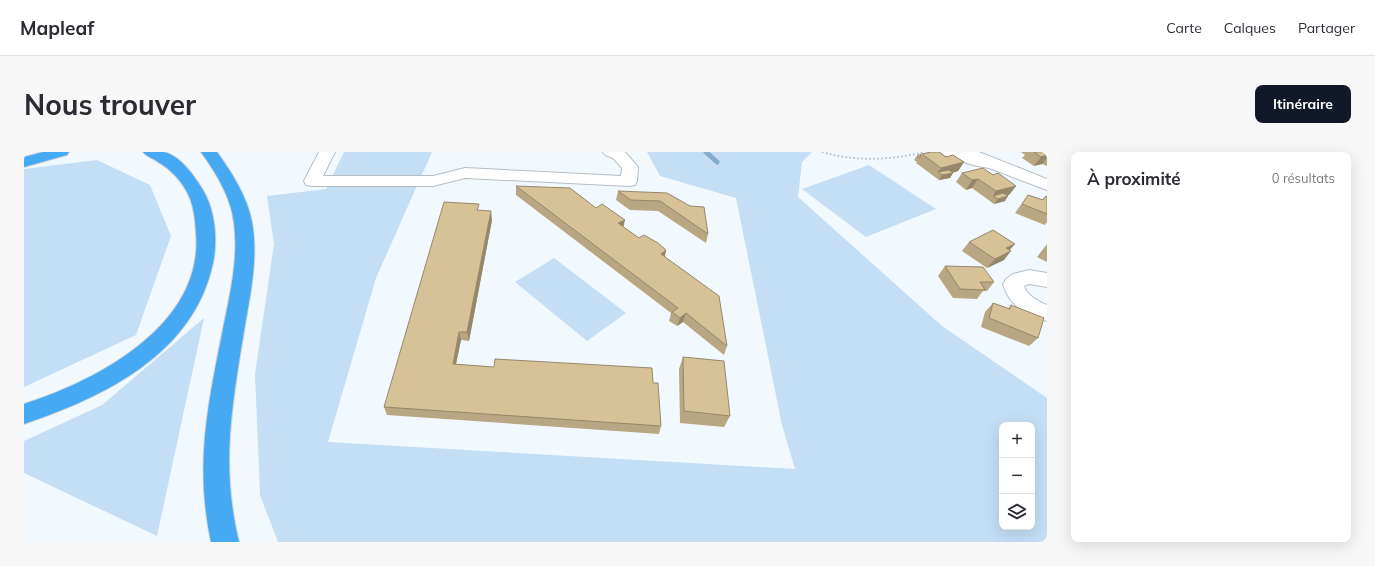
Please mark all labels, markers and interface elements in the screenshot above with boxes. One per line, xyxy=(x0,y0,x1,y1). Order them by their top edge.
text: Mapleaf xyxy=(20,16,94,40)
text: Carte xyxy=(1166,19,1202,37)
text: Calques xyxy=(1224,19,1276,37)
text: Partager xyxy=(1298,19,1355,37)
button: Itinéraire xyxy=(1255,85,1351,123)
text: Nous trouver xyxy=(24,87,196,122)
text: À proximité xyxy=(1087,168,1181,189)
text: 0 résultats xyxy=(1272,170,1335,186)
map controls xyxy=(999,422,1035,530)
button: + xyxy=(999,422,1035,458)
button: − xyxy=(999,458,1035,494)
button: layers xyxy=(999,494,1035,530)

